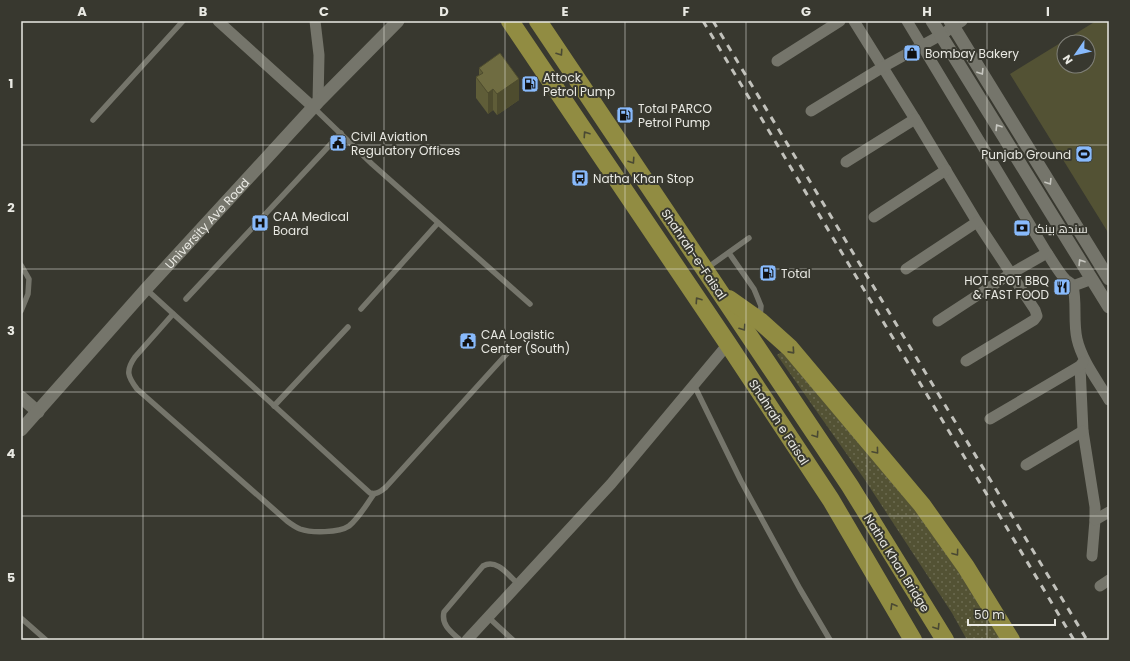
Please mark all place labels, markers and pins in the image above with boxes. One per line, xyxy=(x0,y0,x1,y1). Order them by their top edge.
shop icon: Bombay Bakery xyxy=(902,43,922,63)
place label: Bombay Bakery xyxy=(925,45,1019,62)
place label: Attock Petrol Pump xyxy=(543,69,615,100)
fuel station icon: Attock Petrol Pump xyxy=(520,74,540,94)
place label: Total PARCO Petrol Pump xyxy=(638,100,712,131)
fuel station icon: Total PARCO Petrol Pump xyxy=(615,105,635,125)
place label: Civil Aviation Regulatory Offices xyxy=(351,128,460,159)
public building icon: Civil Aviation Regulatory Offices xyxy=(328,133,348,153)
sports icon: Punjab Ground xyxy=(1074,144,1094,164)
place label: Punjab Ground xyxy=(981,146,1071,163)
bus stop icon: Natha Khan Stop xyxy=(570,168,590,188)
place label: Natha Khan Stop xyxy=(593,170,694,187)
place label: CAA Medical Board xyxy=(273,208,349,239)
hospital icon: CAA Medical Board xyxy=(250,213,270,233)
bank icon: سندھ بینک xyxy=(1012,218,1032,238)
place label: سندھ بینک xyxy=(1035,220,1088,237)
fuel station icon: Total xyxy=(758,263,778,283)
place label: Total xyxy=(781,265,811,282)
place label: HOT SPOT BBQ & FAST FOOD xyxy=(964,272,1050,303)
restaurant icon: HOT SPOT BBQ & FAST FOOD xyxy=(1052,277,1072,297)
place label: CAA Logistic Center (South) xyxy=(481,326,570,357)
public building icon: CAA Logistic Center (South) xyxy=(458,331,478,351)

